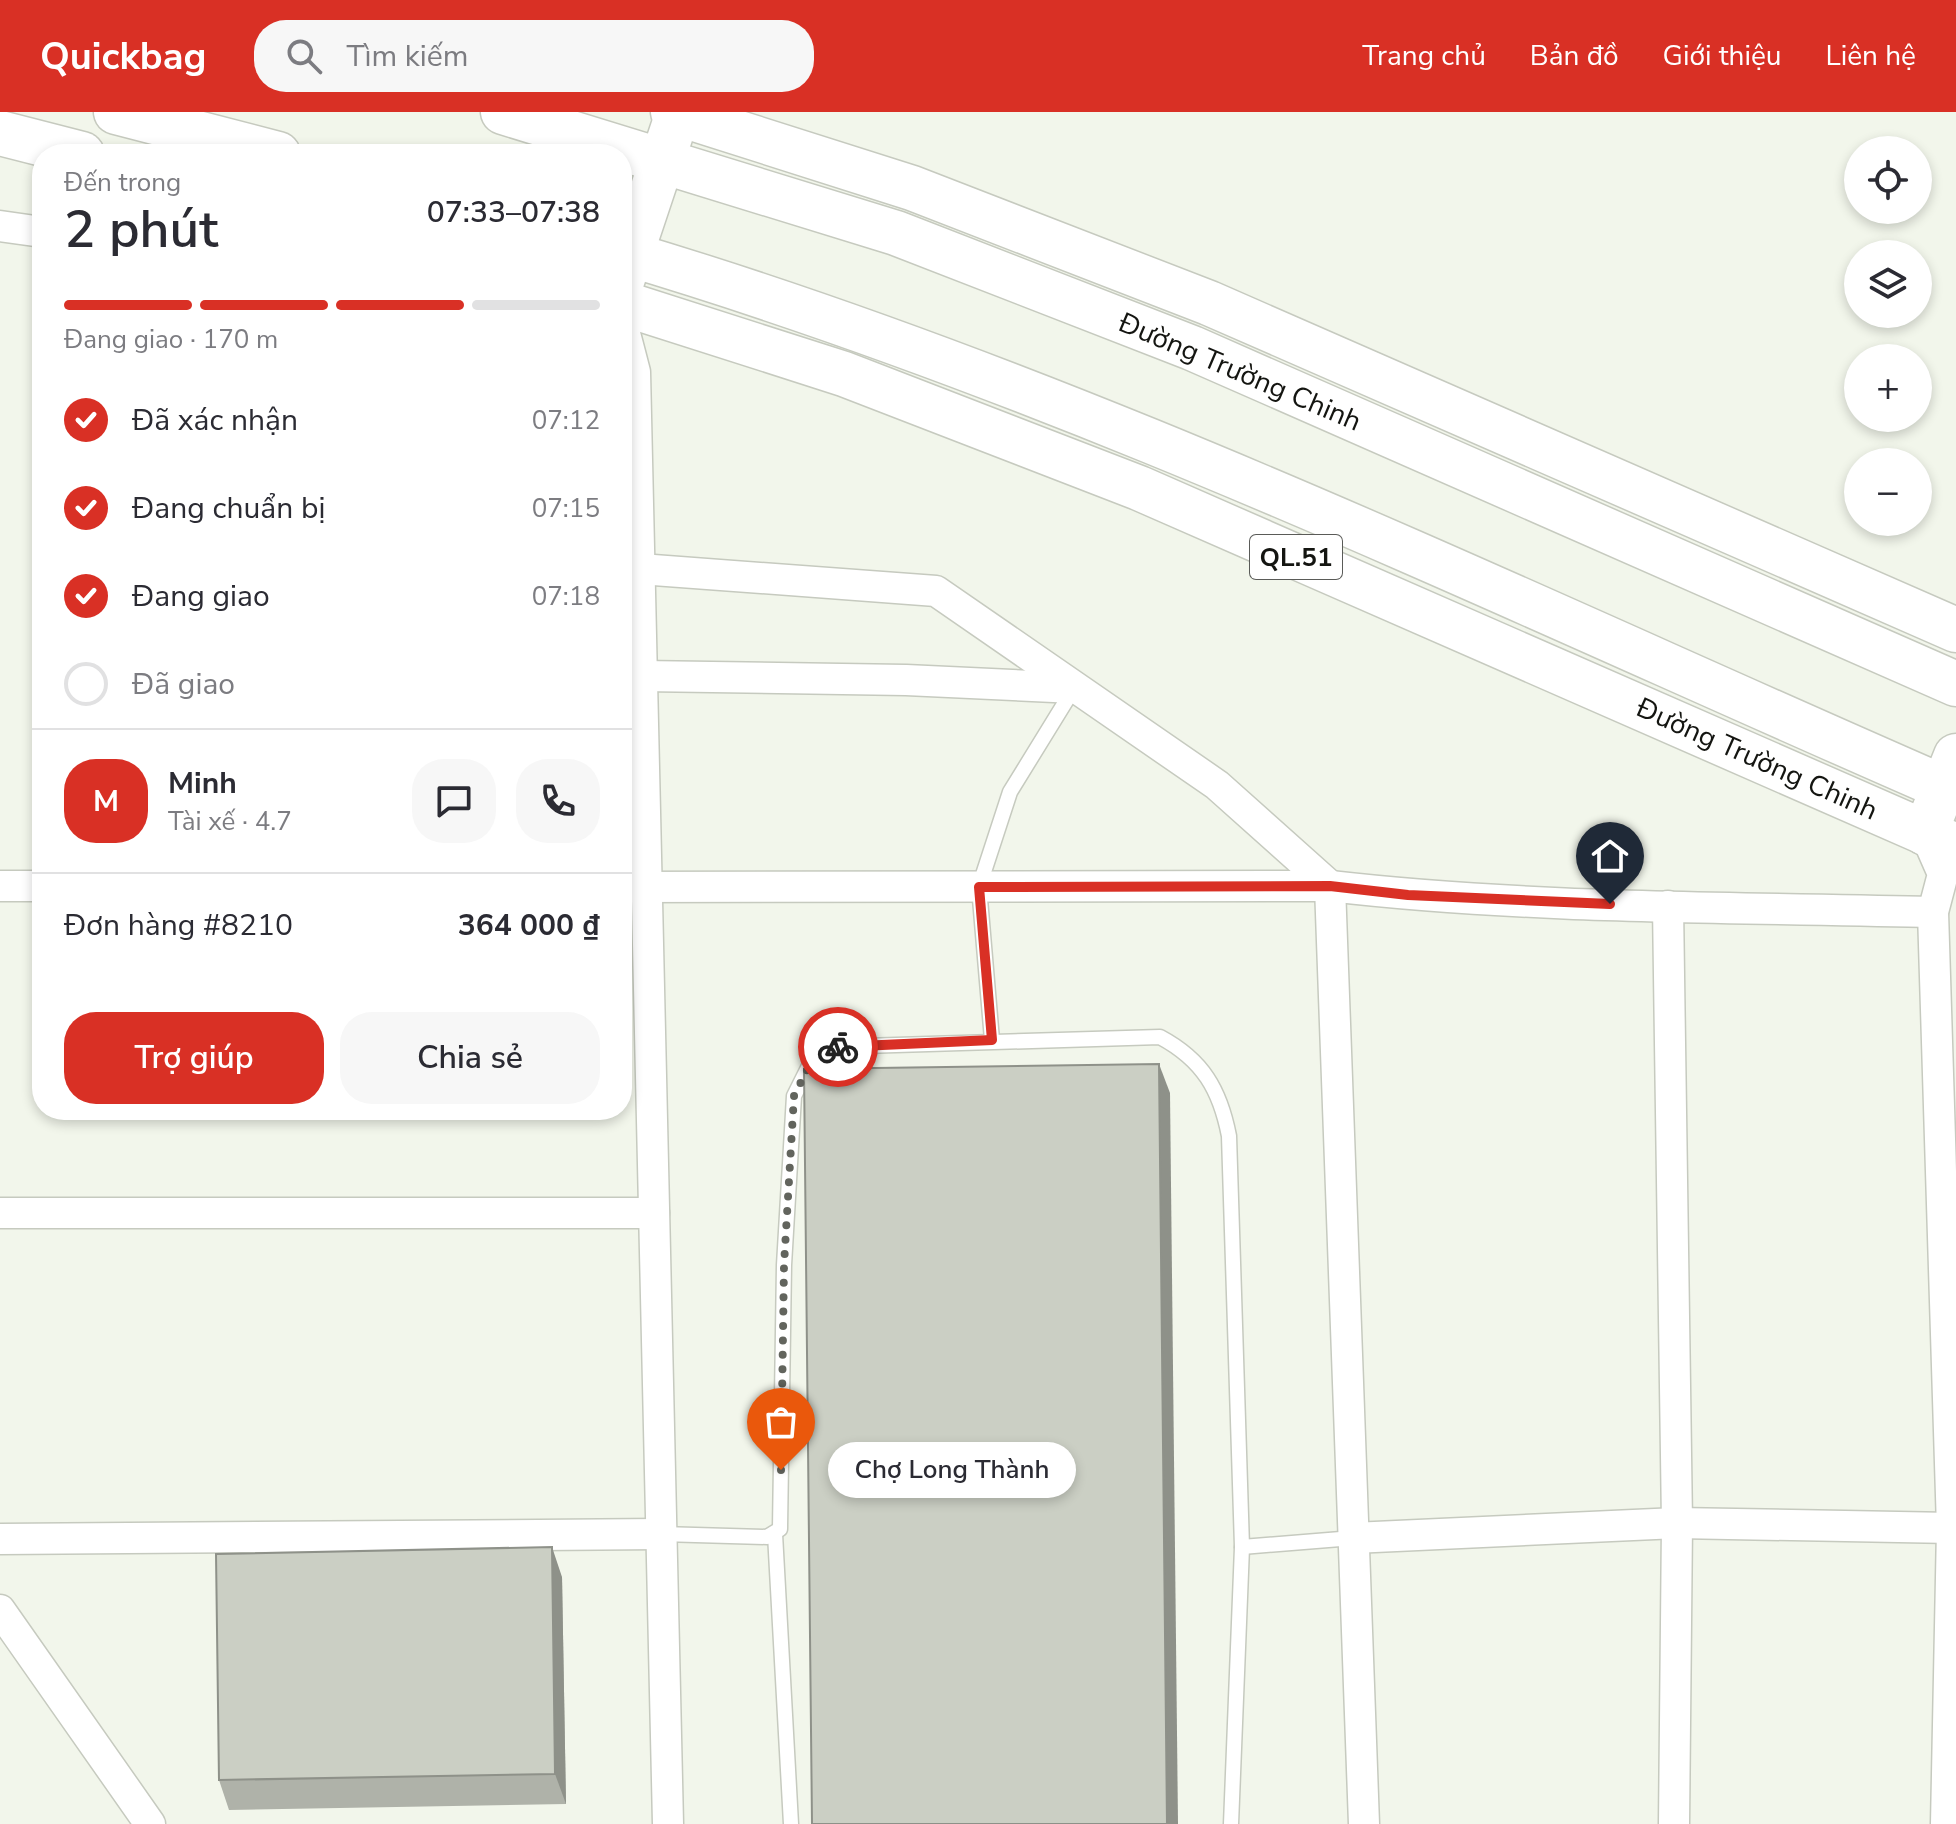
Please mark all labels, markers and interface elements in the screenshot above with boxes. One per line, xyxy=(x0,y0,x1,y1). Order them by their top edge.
search box xyxy=(254,20,814,92)
text: Quickbag xyxy=(40,31,206,82)
icon: search xyxy=(282,34,326,78)
text: Tìm kiếm xyxy=(346,36,468,77)
text: Trang chủ xyxy=(1362,37,1486,75)
text: Bản đồ xyxy=(1530,37,1619,75)
text: Giới thiệu xyxy=(1663,37,1782,75)
text: Liên hệ xyxy=(1826,37,1916,75)
map controls xyxy=(1844,136,1932,536)
button: locate xyxy=(1844,136,1932,224)
text: Đến trong xyxy=(64,165,181,200)
text: 07:33–07:38 xyxy=(427,192,600,233)
text: 2 phút xyxy=(64,194,218,265)
button: layers xyxy=(1844,240,1932,328)
street label: Đường Trường Chinh xyxy=(1112,303,1367,440)
text: Đang giao · 170 m xyxy=(64,322,278,357)
button: + xyxy=(1844,344,1932,432)
icon: check xyxy=(64,398,108,442)
text: Đã xác nhận xyxy=(132,400,298,441)
text: 07:12 xyxy=(532,403,600,438)
button: − xyxy=(1844,448,1932,536)
icon: check xyxy=(64,486,108,530)
text: Đang chuẩn bị xyxy=(132,488,325,529)
text: 07:15 xyxy=(532,491,600,526)
road number: QL.51 xyxy=(1250,535,1342,579)
icon: check xyxy=(64,574,108,618)
text: Đang giao xyxy=(132,576,270,617)
text: 07:18 xyxy=(532,579,600,614)
text: Đã giao xyxy=(132,664,235,705)
street label: Đường Trường Chinh xyxy=(1630,688,1884,829)
button: chat xyxy=(412,759,496,843)
button: phone xyxy=(516,759,600,843)
text: Minh xyxy=(168,763,237,804)
text: M xyxy=(93,781,119,822)
text: Tài xế · 4.7 xyxy=(168,804,292,839)
pin xyxy=(1576,822,1644,904)
icon: home xyxy=(1588,834,1632,878)
text: Đơn hàng #8210 xyxy=(64,905,293,946)
text: 364 000 ₫ xyxy=(458,905,600,946)
courier xyxy=(798,1007,878,1087)
button: Trợ giúp xyxy=(64,1012,324,1104)
button: Chia sẻ xyxy=(340,1012,600,1104)
icon: bike xyxy=(816,1025,860,1069)
pin xyxy=(747,1388,815,1470)
icon: bag xyxy=(759,1400,803,1444)
callout: Chợ Long Thành xyxy=(829,1442,1077,1498)
text: Chợ Long Thành xyxy=(854,1452,1050,1487)

